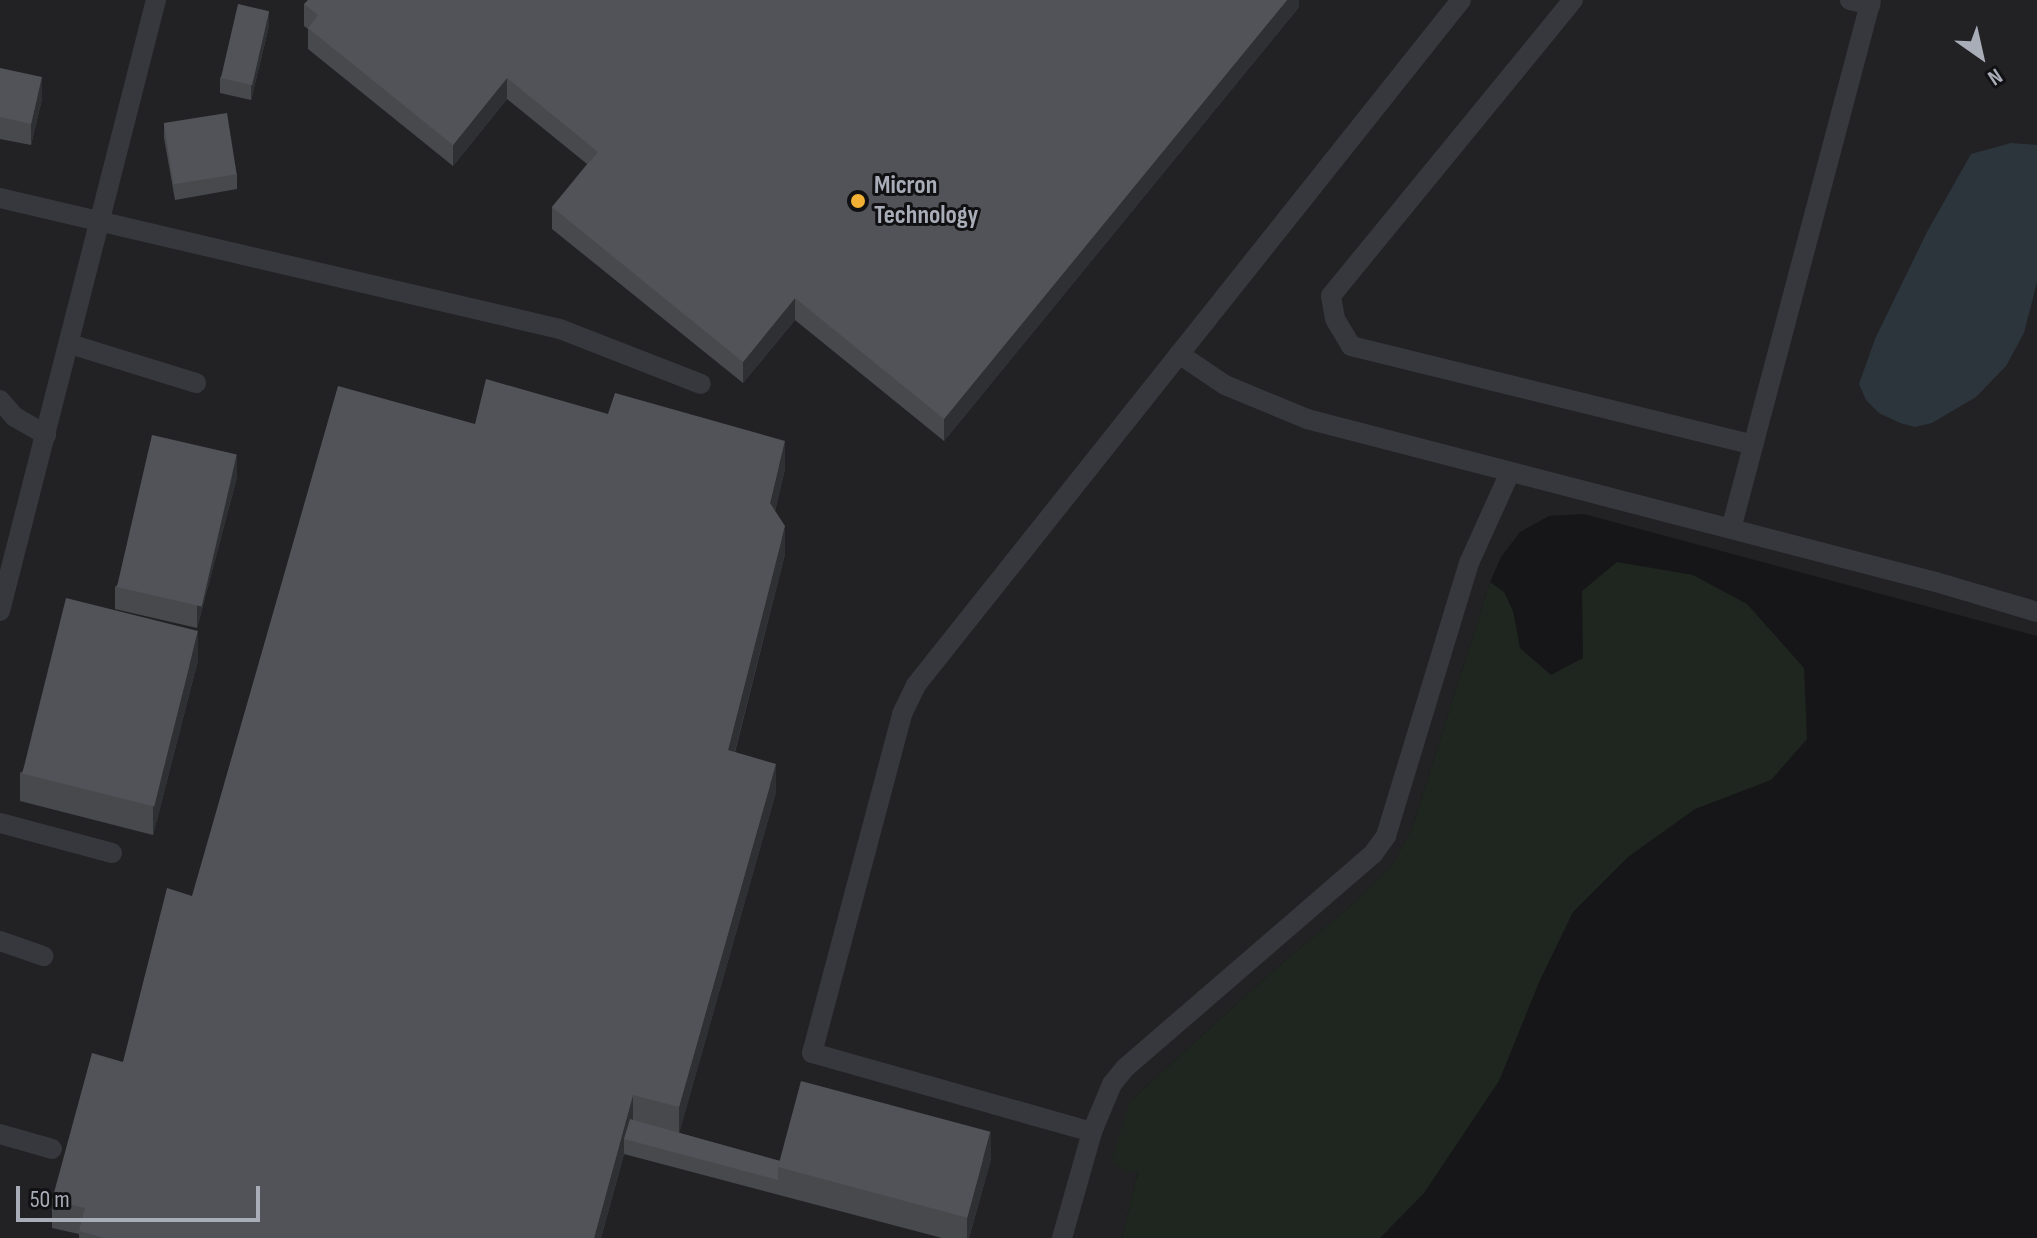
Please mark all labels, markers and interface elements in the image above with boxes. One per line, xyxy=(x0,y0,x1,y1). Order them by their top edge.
north arrow xyxy=(1941,16,2021,96)
text: N xyxy=(1982,62,2007,91)
place label: Micron Technology xyxy=(874,170,978,232)
marker: Micron Technology xyxy=(849,192,867,210)
scale bar xyxy=(20,1170,264,1220)
text: 50 m xyxy=(30,1185,70,1214)

